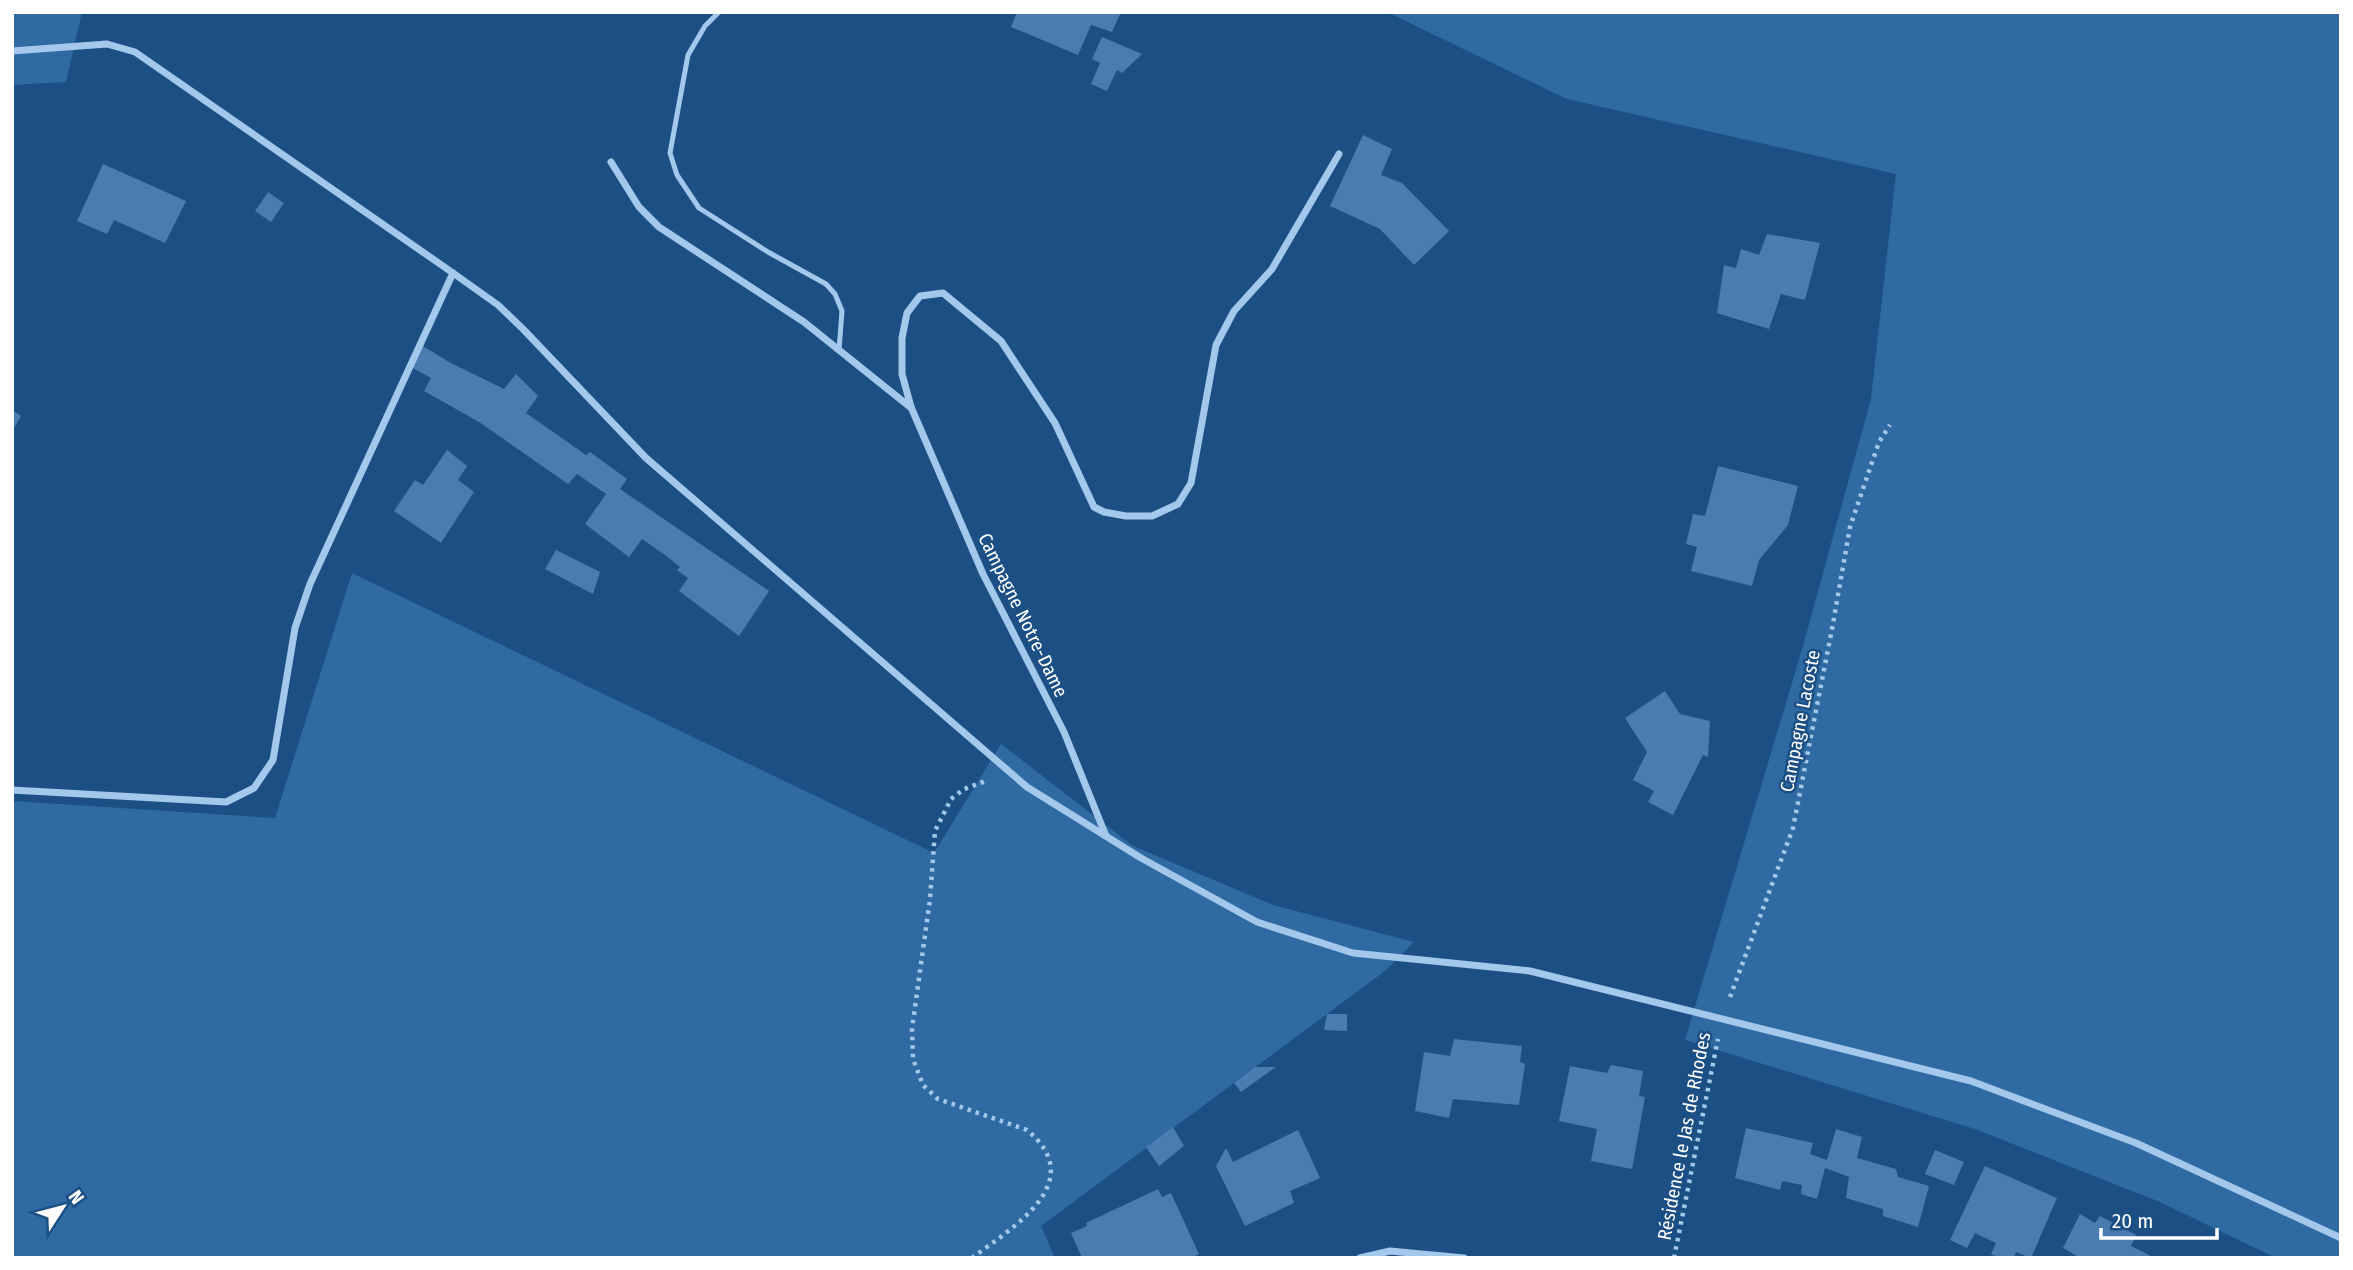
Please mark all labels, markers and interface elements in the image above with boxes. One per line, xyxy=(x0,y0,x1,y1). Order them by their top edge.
street label: Campagne Notre-Dame xyxy=(973,529,1073,701)
street label: Campagne Lacoste xyxy=(1775,648,1825,794)
street label: Résidence le Jas de Rhodes xyxy=(1653,1030,1715,1242)
north arrow xyxy=(28,1172,98,1242)
text: N xyxy=(64,1186,89,1209)
scale bar xyxy=(2101,1196,2216,1240)
text: 20 m xyxy=(2112,1208,2153,1234)

